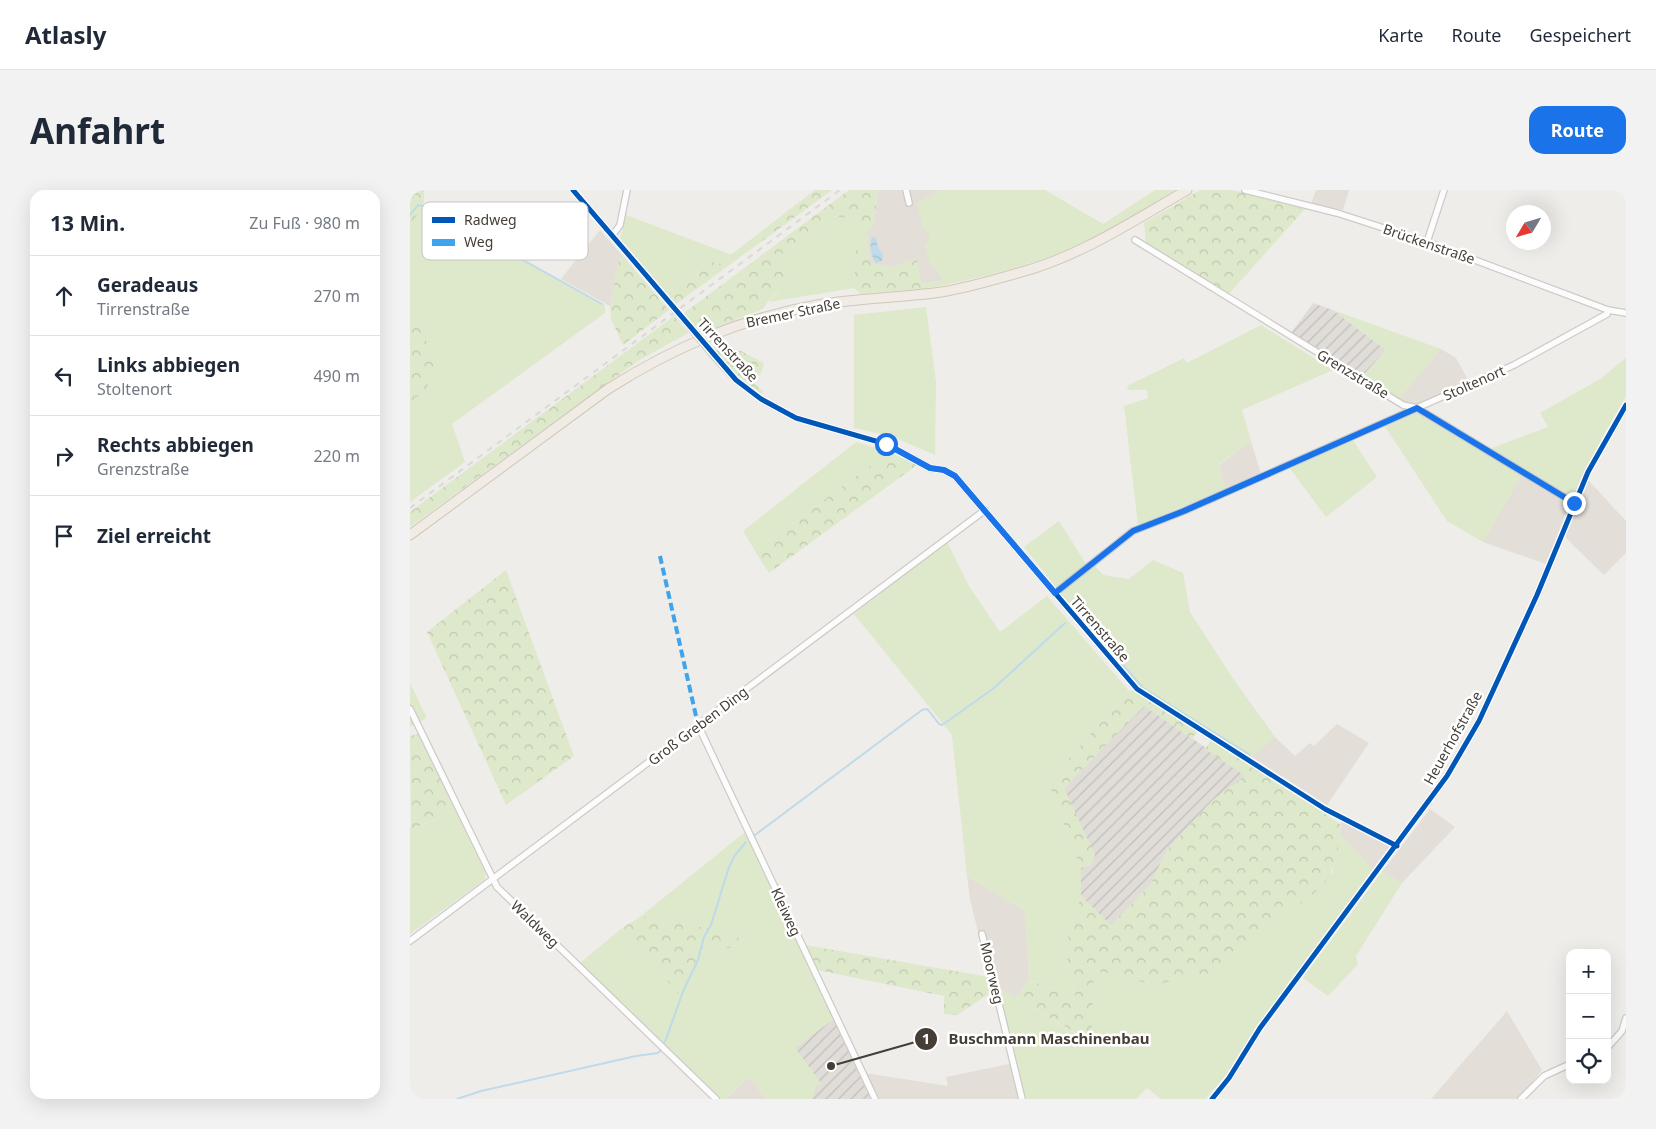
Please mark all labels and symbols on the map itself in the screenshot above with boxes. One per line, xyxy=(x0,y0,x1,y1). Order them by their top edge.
legend xyxy=(422,202,588,260)
north arrow xyxy=(1506,205,1551,250)
text: Radweg xyxy=(464,210,517,229)
street label: Brückenstraße xyxy=(1381,219,1478,268)
text: Weg xyxy=(464,232,493,251)
street label: Bremer Straße xyxy=(744,293,842,332)
street label: Tirrenstraße xyxy=(694,314,763,386)
street label: Grenzstraße xyxy=(1314,345,1393,403)
street label: Stoltenort xyxy=(1440,360,1508,405)
route start xyxy=(875,433,898,456)
route end xyxy=(1563,492,1586,515)
street label: Tirrenstraße xyxy=(1067,592,1134,666)
street label: Groß Greben Ding xyxy=(644,682,751,769)
street label: Heuerhofstraße xyxy=(1419,687,1486,788)
street label: Kleiweg xyxy=(767,885,806,939)
street label: Waldweg xyxy=(507,896,564,951)
street label: Moorweg xyxy=(976,940,1009,1006)
callout: Buschmann Maschinenbau xyxy=(914,1024,1160,1054)
text: 1 xyxy=(922,1028,930,1048)
text: Buschmann Maschinenbau xyxy=(948,1028,1150,1048)

